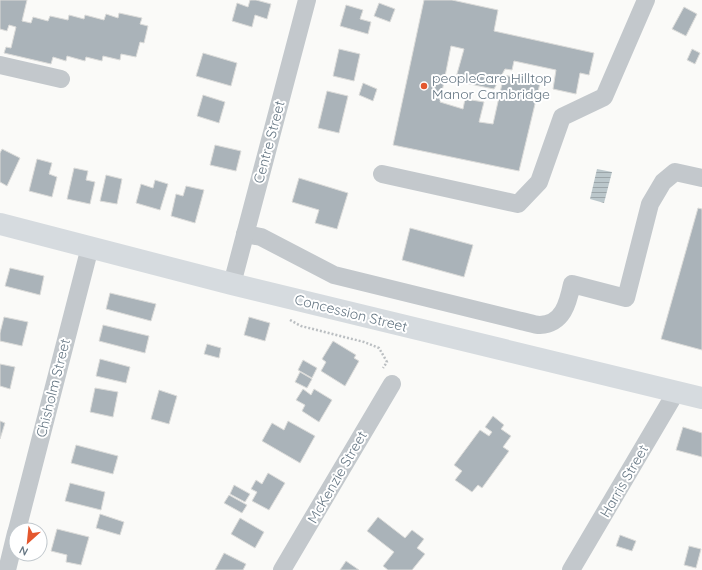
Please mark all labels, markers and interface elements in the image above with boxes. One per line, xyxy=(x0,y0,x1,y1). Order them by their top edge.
place label: peopleCare Hilltop Manor Cambridge xyxy=(432,69,552,103)
marker: peopleCare Hilltop Manor Cambridge xyxy=(419,81,429,91)
street label: Centre Street xyxy=(249,98,289,185)
street label: Concession Street xyxy=(293,290,410,336)
street label: Chisholm Street xyxy=(32,337,74,439)
street label: McKenzie Street xyxy=(303,427,371,526)
street label: Harris Street xyxy=(596,441,652,521)
north arrow xyxy=(8,522,48,562)
text: N xyxy=(17,543,30,559)

